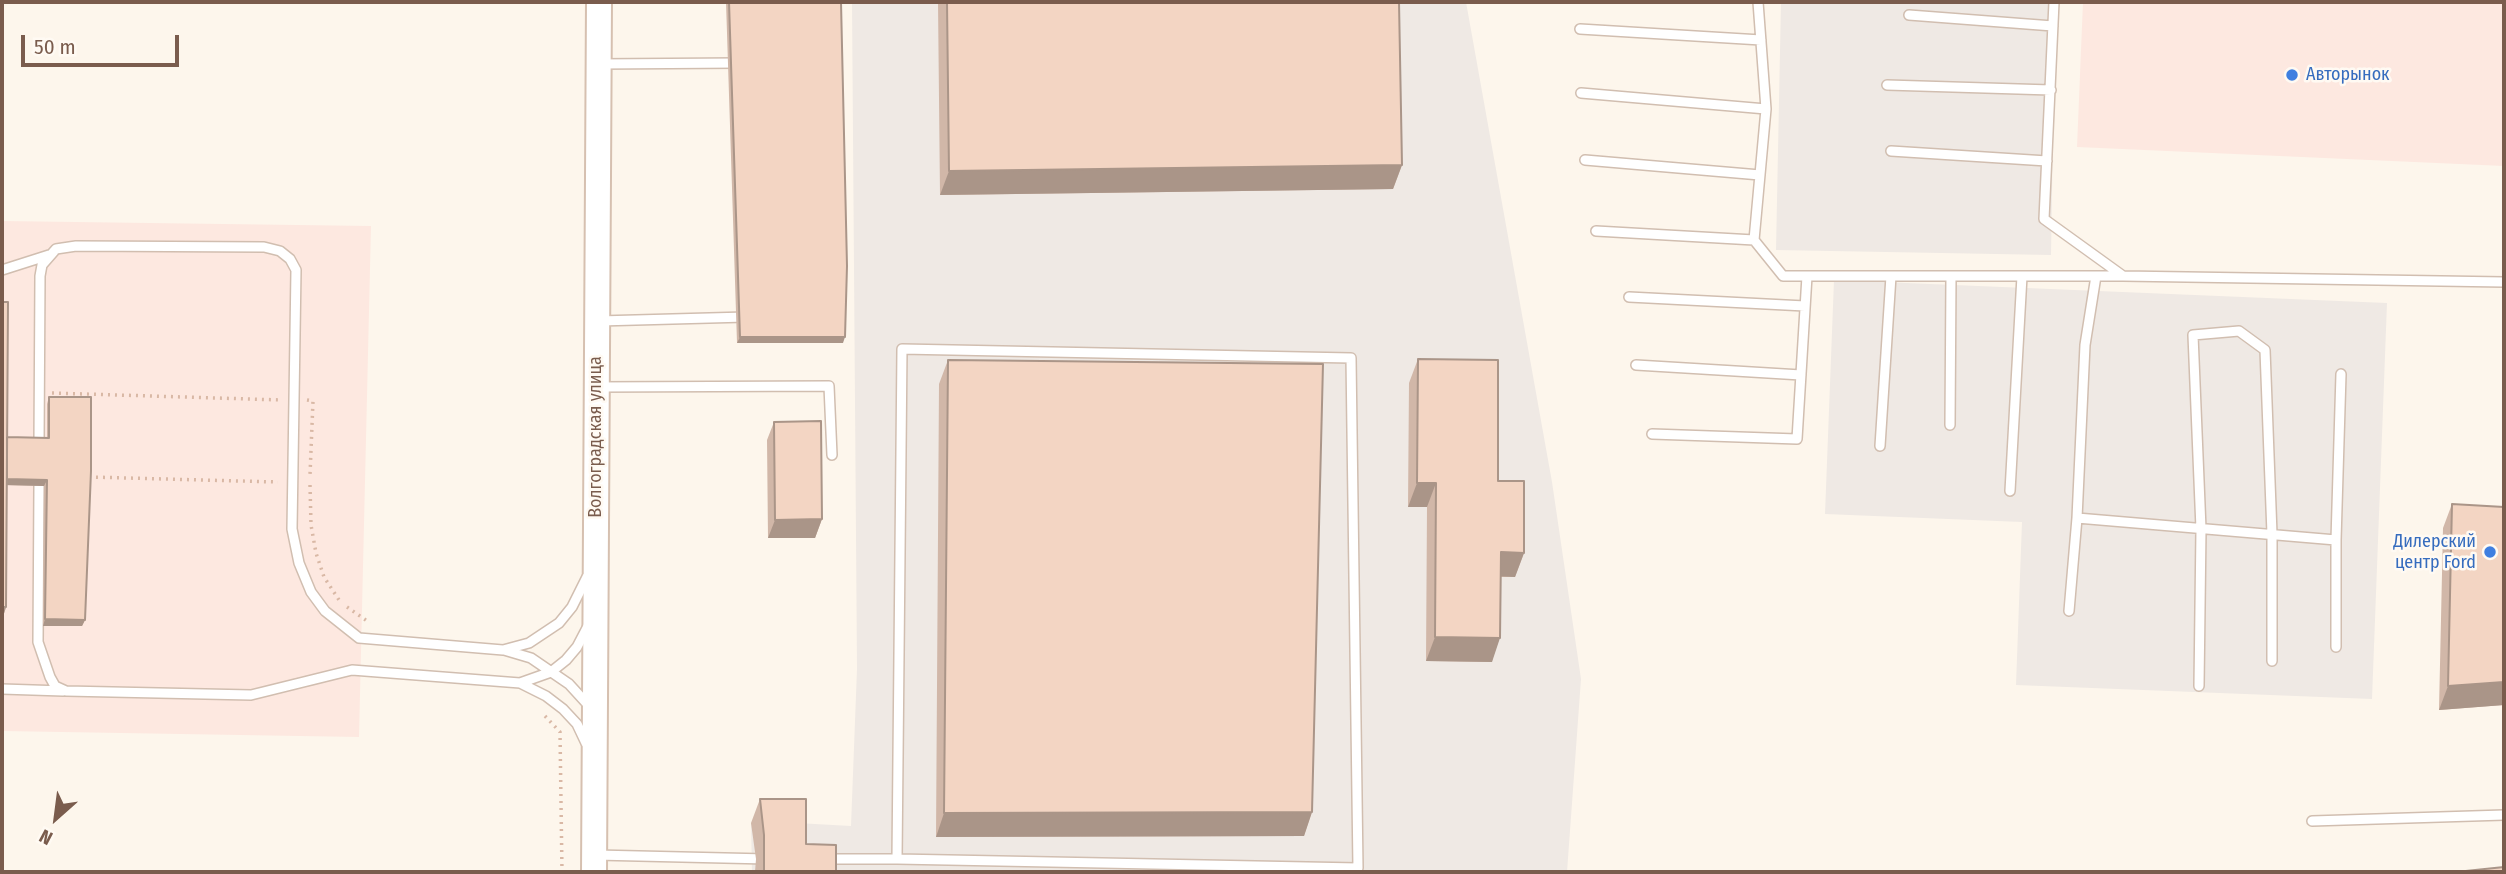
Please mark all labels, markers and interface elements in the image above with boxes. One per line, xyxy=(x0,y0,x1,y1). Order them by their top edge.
scale bar xyxy=(24,21,182,65)
text: 50 m xyxy=(34,34,76,60)
place label: Авторынок xyxy=(2306,64,2390,86)
marker: Авторынок xyxy=(2284,67,2300,83)
street label: Волгоградская улица xyxy=(585,356,607,518)
place label: Дилерский центр Ford xyxy=(2393,531,2476,574)
marker: Дилерский центр Ford xyxy=(2482,544,2498,560)
north arrow xyxy=(21,783,91,853)
text: N xyxy=(35,824,56,850)

